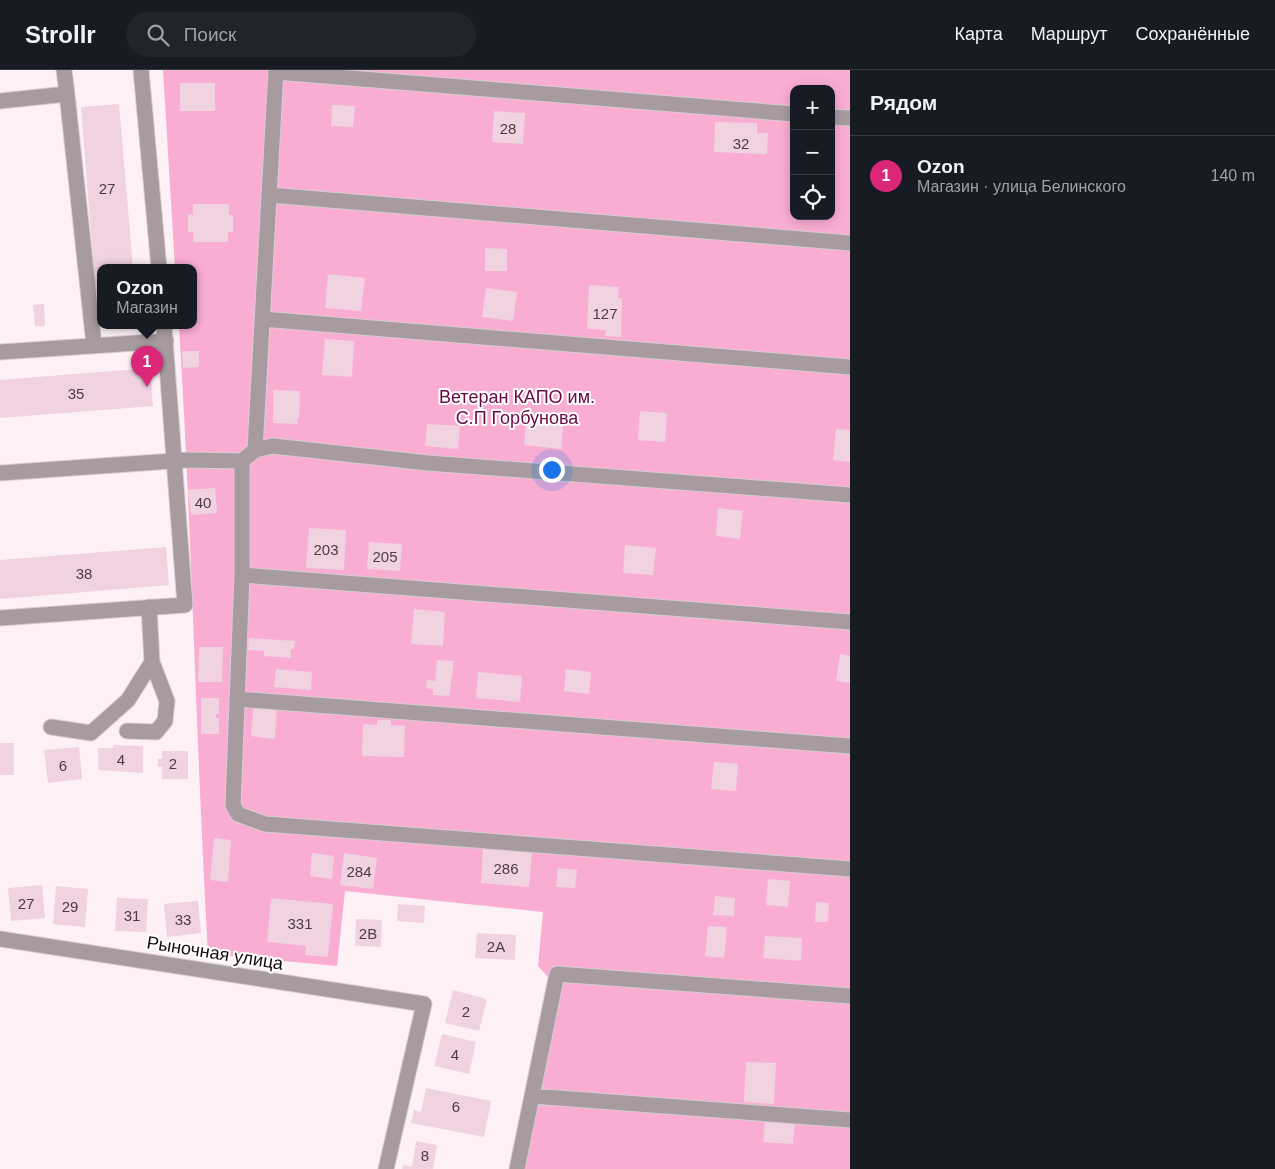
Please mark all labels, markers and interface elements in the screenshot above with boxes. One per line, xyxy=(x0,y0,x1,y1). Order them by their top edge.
search box xyxy=(126,12,476,57)
text: Strollr xyxy=(25,21,96,48)
icon: search xyxy=(144,21,172,49)
text: Поиск xyxy=(184,24,236,45)
text: Карта xyxy=(955,24,1003,44)
text: Маршрут xyxy=(1031,24,1107,44)
text: Сохранённые xyxy=(1135,24,1250,44)
map controls xyxy=(790,85,835,220)
button: + xyxy=(790,85,835,130)
text: Рядом xyxy=(870,91,937,114)
house number: 28 xyxy=(500,120,516,137)
button: − xyxy=(790,130,835,175)
house number: 32 xyxy=(733,135,749,152)
text: Ozon xyxy=(917,156,965,177)
text: 1 xyxy=(882,167,890,184)
text: 140 m xyxy=(1211,167,1255,184)
button: locate xyxy=(790,175,835,220)
text: Магазин · улица Белинского xyxy=(917,178,1126,195)
house number: 27 xyxy=(99,180,115,197)
popup xyxy=(97,264,197,329)
text: Ozon xyxy=(116,277,164,298)
text: Магазин xyxy=(116,299,178,316)
house number: 127 xyxy=(592,305,618,322)
pin: 1 xyxy=(131,346,163,387)
house number: 35 xyxy=(68,385,84,402)
park label: Ветеран КАПО им. С.П Горбунова xyxy=(439,387,595,428)
your location xyxy=(539,457,565,483)
house number: 40 xyxy=(195,494,211,511)
house number: 203 xyxy=(313,541,339,558)
house number: 205 xyxy=(372,548,398,565)
house number: 38 xyxy=(76,565,92,582)
house number: 4 xyxy=(117,751,125,768)
house number: 2 xyxy=(169,755,177,772)
house number: 6 xyxy=(59,757,67,774)
house number: 286 xyxy=(493,860,519,877)
house number: 284 xyxy=(346,863,372,880)
house number: 27 xyxy=(18,895,34,912)
house number: 29 xyxy=(62,898,78,915)
house number: 31 xyxy=(124,907,140,924)
house number: 33 xyxy=(175,911,191,928)
house number: 331 xyxy=(287,915,313,932)
house number: 2В xyxy=(359,925,377,942)
street label: Рыночная улица xyxy=(145,932,286,974)
house number: 2А xyxy=(487,938,505,955)
house number: 2 xyxy=(462,1003,470,1020)
house number: 4 xyxy=(451,1046,459,1063)
house number: 6 xyxy=(452,1098,460,1115)
house number: 8 xyxy=(421,1147,429,1164)

